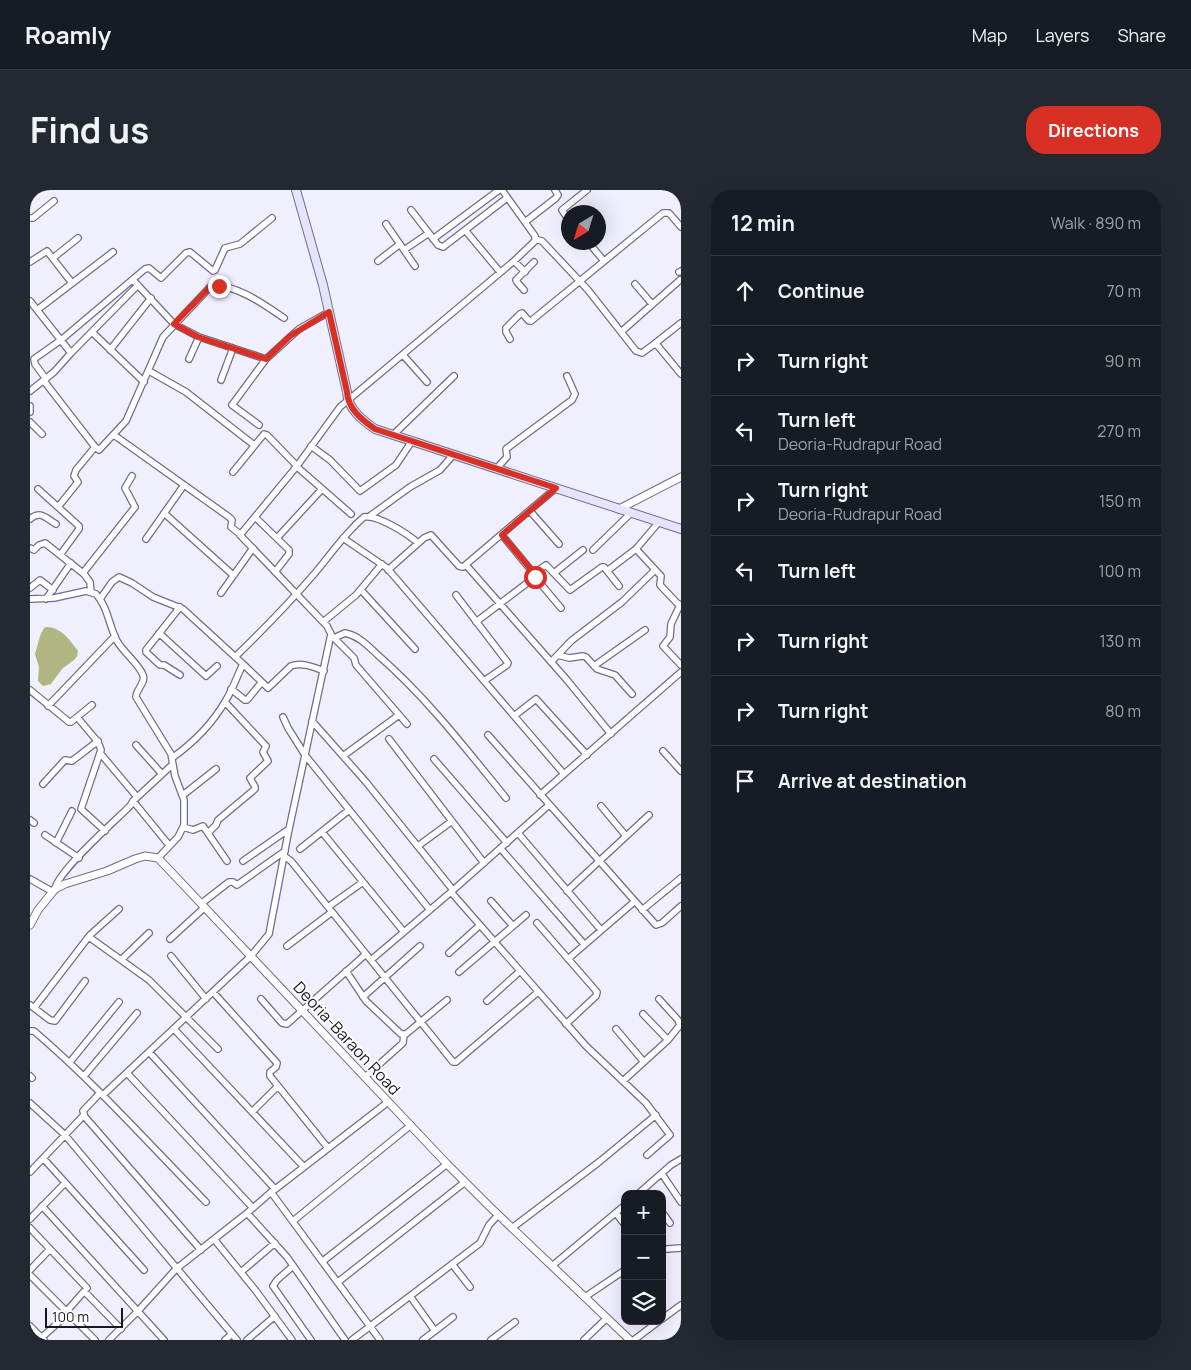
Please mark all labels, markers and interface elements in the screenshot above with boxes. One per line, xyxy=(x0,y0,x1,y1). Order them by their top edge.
text: Roamly xyxy=(25,18,111,51)
text: Map xyxy=(972,23,1007,47)
text: Layers xyxy=(1035,23,1089,47)
text: Share xyxy=(1117,23,1166,47)
text: Find us xyxy=(30,106,149,154)
button: Directions xyxy=(1026,106,1161,154)
north arrow xyxy=(561,205,606,250)
text: 12 min xyxy=(731,209,795,237)
text: Walk · 890 m xyxy=(1050,212,1141,234)
route end xyxy=(208,275,231,298)
icon: ahead xyxy=(731,277,759,305)
text: Continue xyxy=(778,278,864,304)
text: 70 m xyxy=(1106,280,1141,302)
icon: right xyxy=(731,347,759,375)
text: Turn right xyxy=(778,348,868,374)
text: 90 m xyxy=(1105,350,1141,372)
text: Turn left xyxy=(778,407,856,433)
icon: left xyxy=(731,417,759,445)
text: 270 m xyxy=(1097,420,1141,442)
text: Deoria-Rudrapur Road xyxy=(778,433,942,455)
text: Turn right xyxy=(778,477,868,503)
icon: right xyxy=(731,487,759,515)
text: 150 m xyxy=(1099,490,1141,512)
text: Deoria-Rudrapur Road xyxy=(778,503,942,525)
icon: left xyxy=(731,557,759,585)
text: Turn left xyxy=(778,558,856,584)
text: 100 m xyxy=(1098,560,1141,582)
route start xyxy=(524,566,547,589)
icon: right xyxy=(731,627,759,655)
text: Turn right xyxy=(778,628,868,654)
text: 130 m xyxy=(1099,630,1141,652)
icon: right xyxy=(731,697,759,725)
text: Turn right xyxy=(778,698,868,724)
text: 80 m xyxy=(1105,700,1141,722)
icon: arrive xyxy=(731,767,759,795)
text: Arrive at destination xyxy=(778,768,967,794)
street label: Deoria-Baraon Road xyxy=(289,976,405,1100)
map controls xyxy=(621,1190,666,1325)
button: + xyxy=(621,1190,666,1235)
button: − xyxy=(621,1235,666,1280)
button: layers xyxy=(621,1280,666,1325)
scale bar xyxy=(45,1305,122,1328)
text: 100 m xyxy=(52,1307,89,1326)

